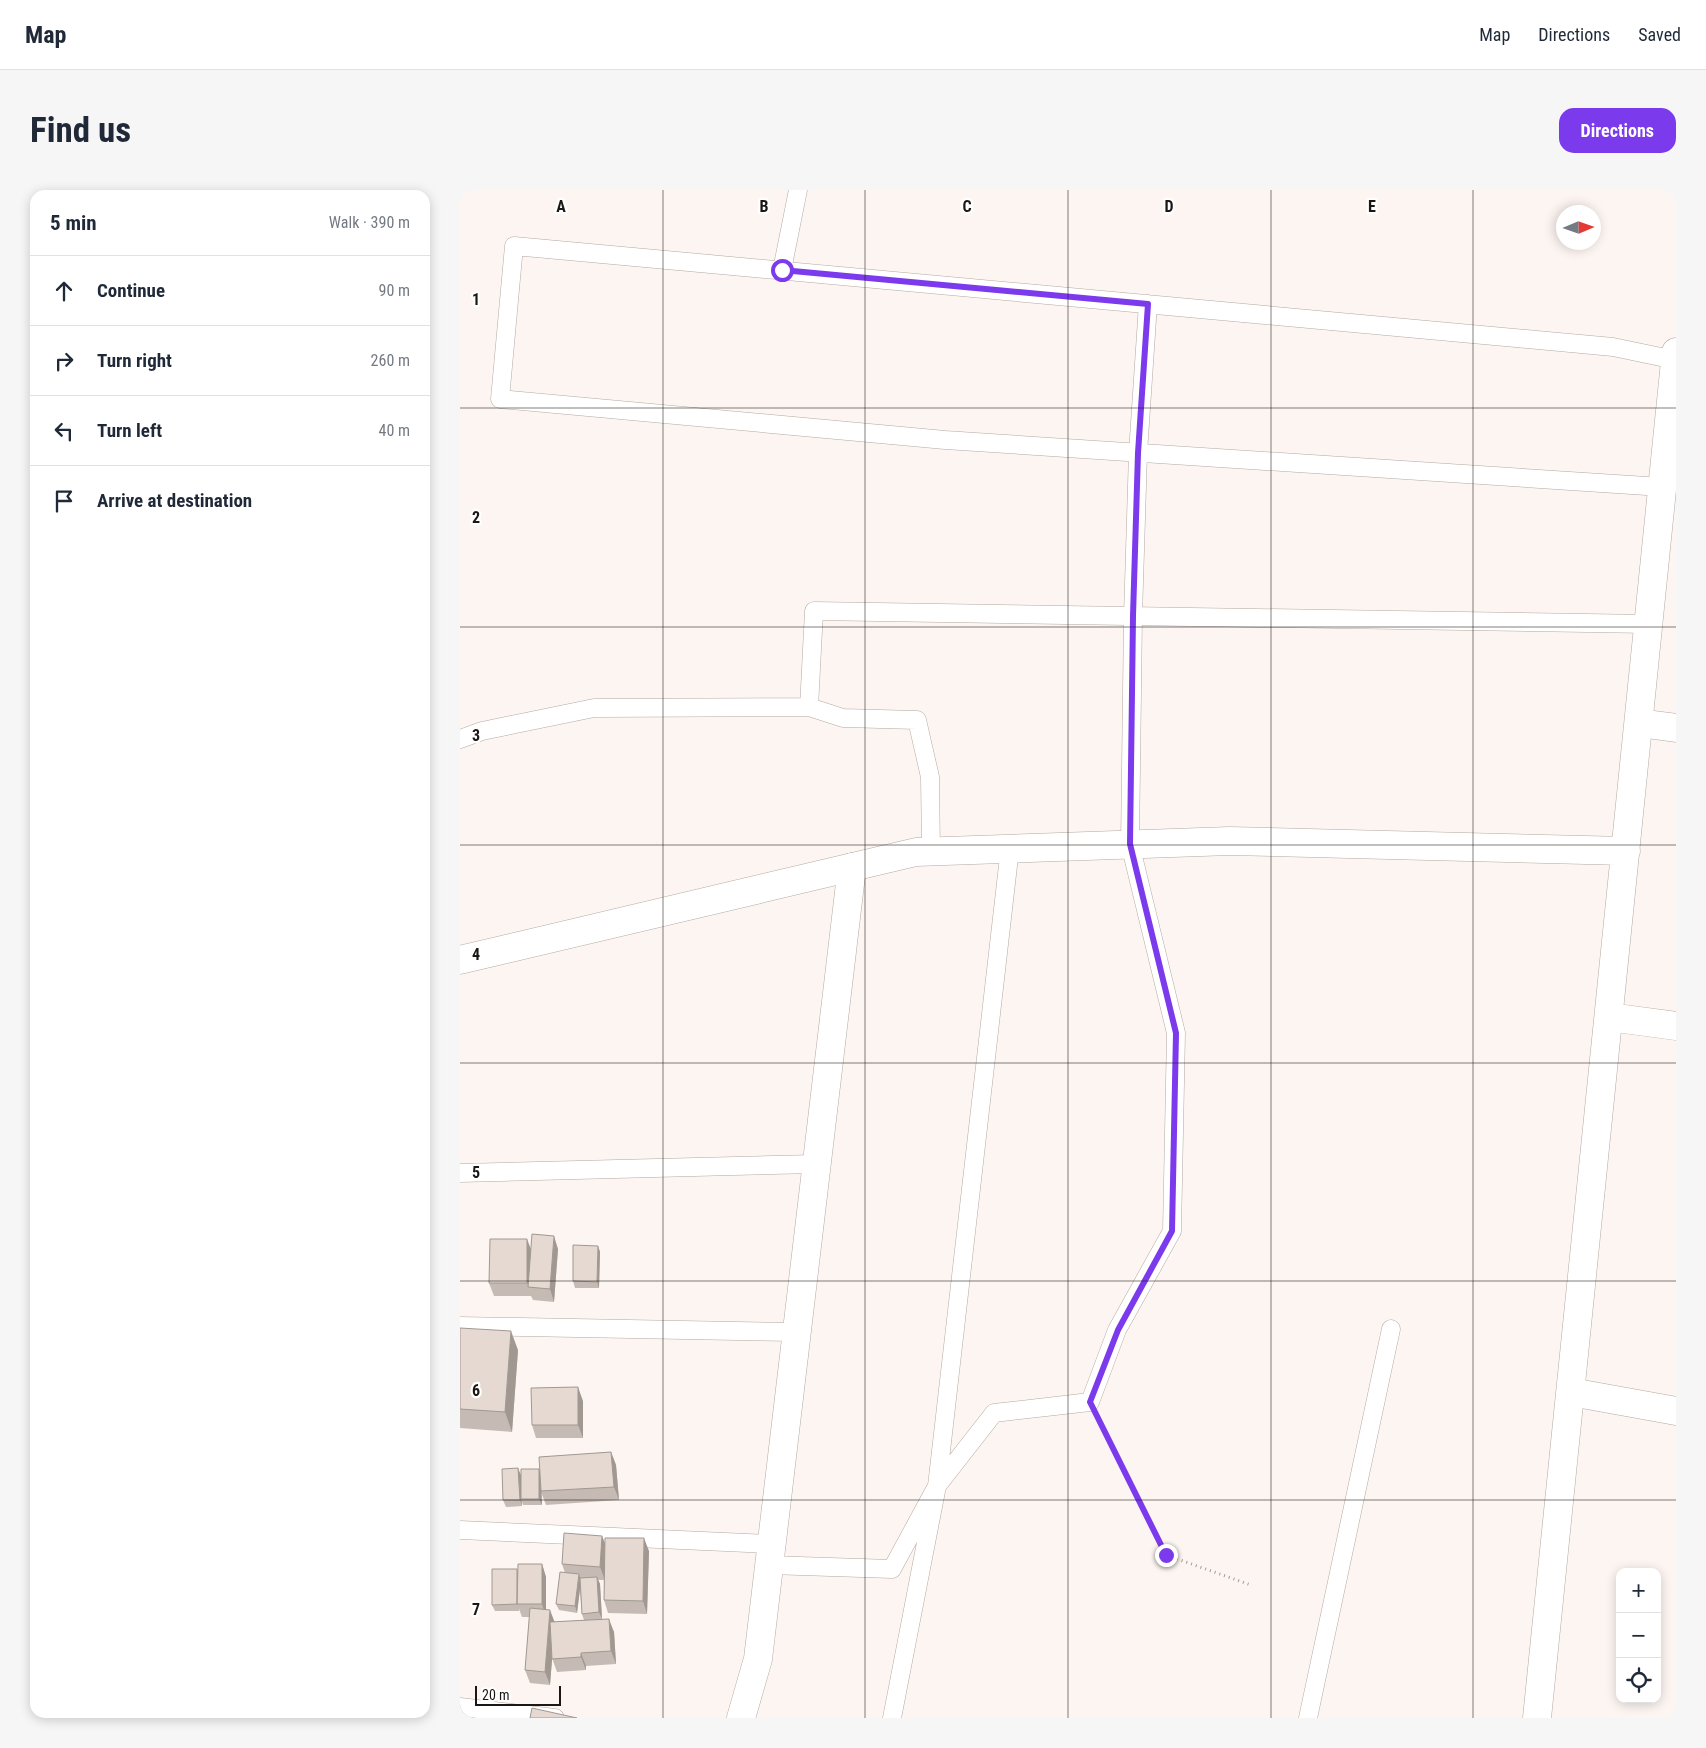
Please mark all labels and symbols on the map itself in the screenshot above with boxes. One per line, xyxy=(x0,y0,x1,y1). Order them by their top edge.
text: A xyxy=(556,197,566,216)
text: B xyxy=(760,197,769,216)
text: C xyxy=(962,197,972,216)
text: D xyxy=(1164,197,1174,216)
text: E xyxy=(1368,197,1376,216)
north arrow xyxy=(1556,205,1601,250)
route start xyxy=(771,259,794,282)
text: 1 xyxy=(472,290,480,309)
text: 2 xyxy=(472,508,480,527)
text: 3 xyxy=(472,726,480,745)
text: 4 xyxy=(472,945,480,964)
text: 5 xyxy=(472,1163,480,1182)
text: 6 xyxy=(472,1381,480,1400)
route end xyxy=(1155,1544,1178,1567)
text: 7 xyxy=(472,1600,480,1619)
scale bar xyxy=(475,1683,561,1706)

